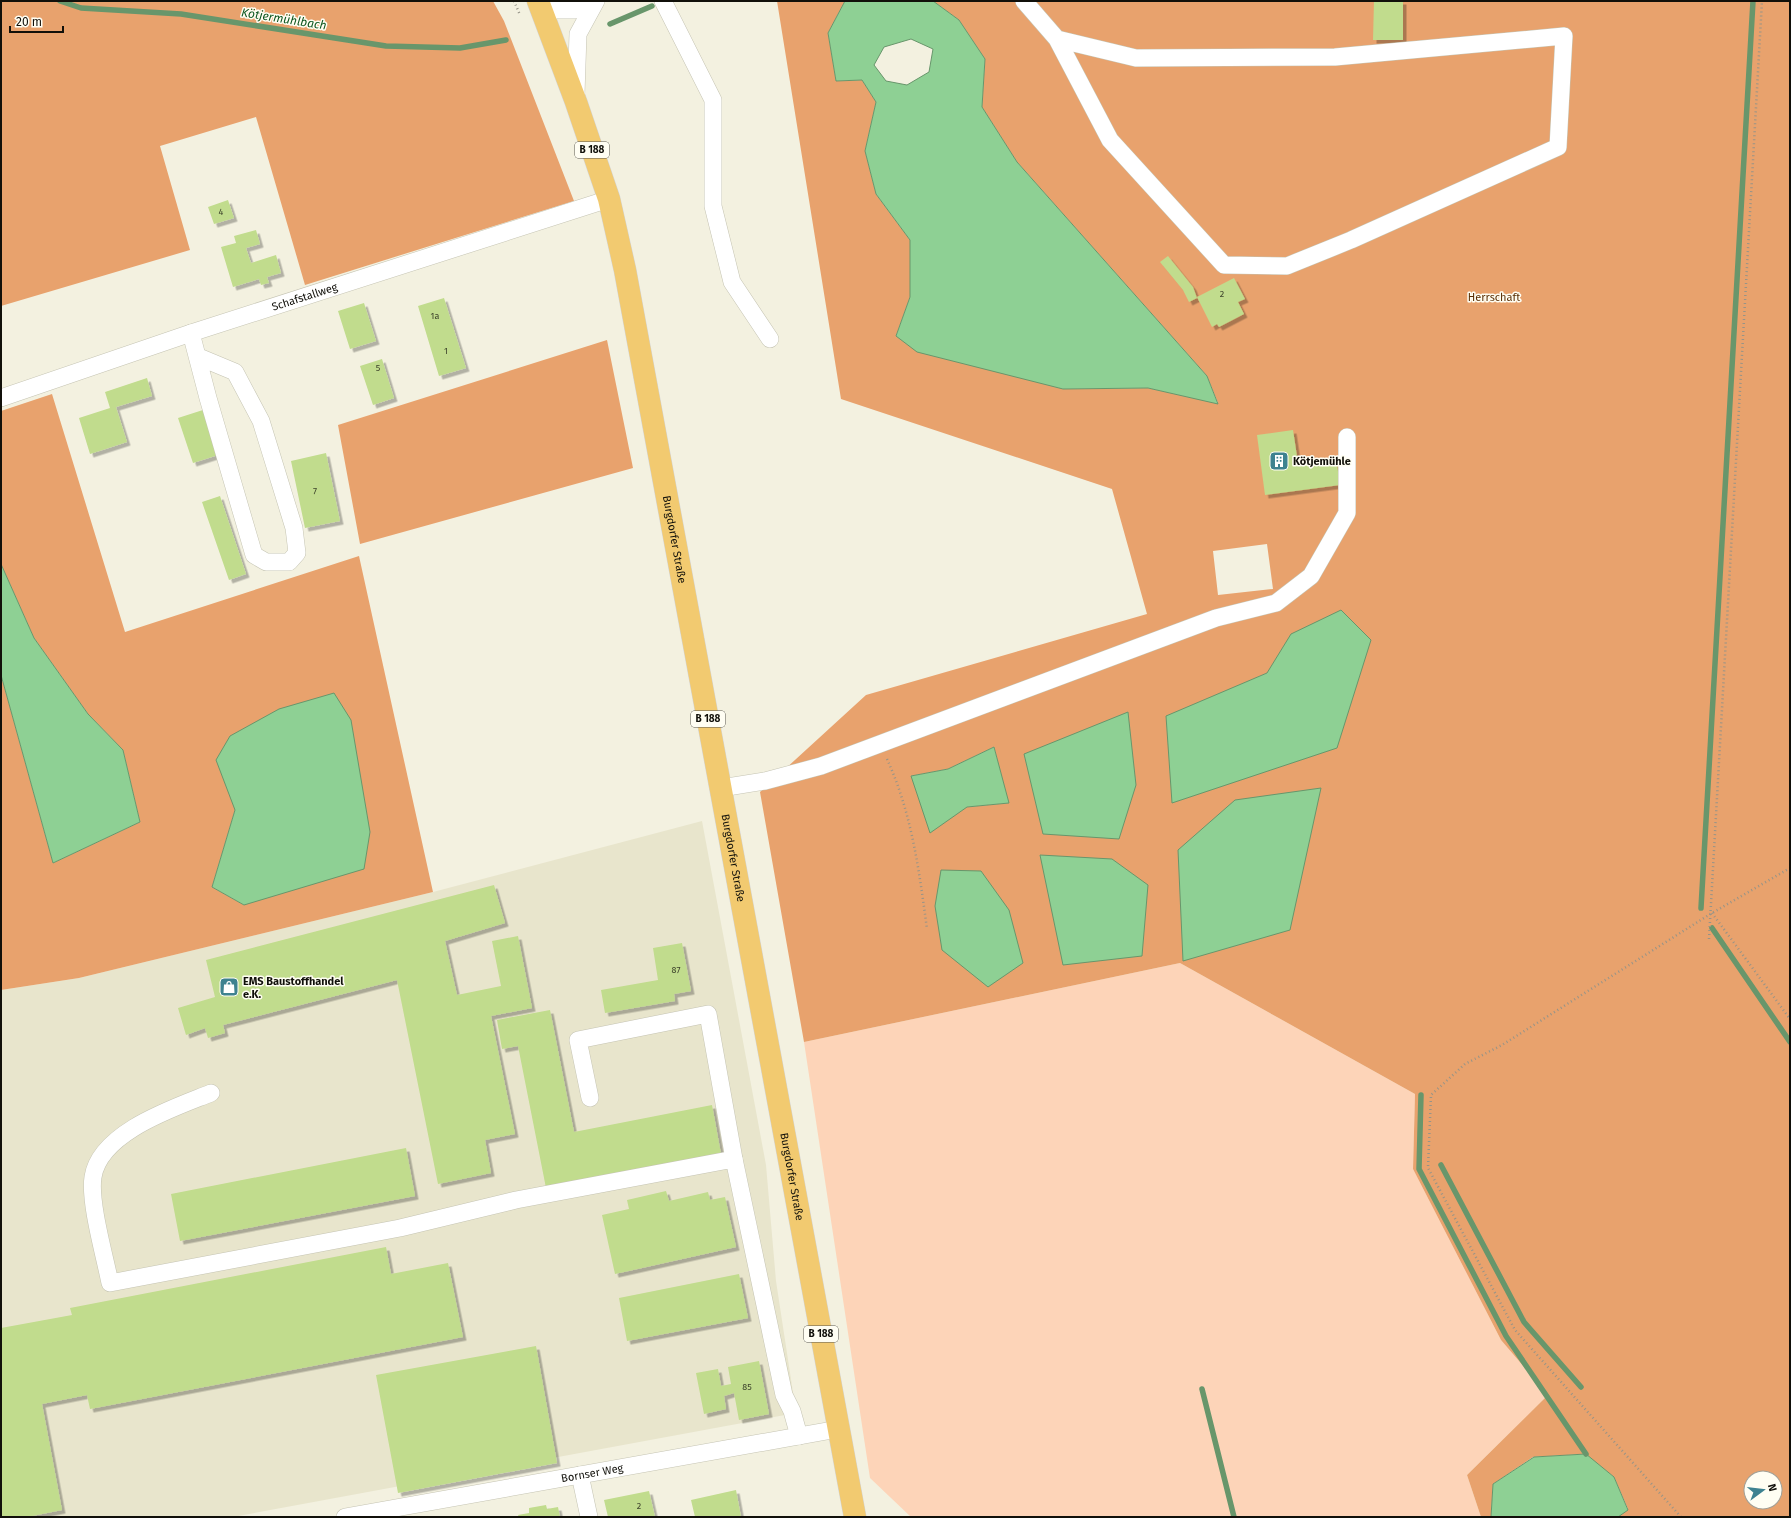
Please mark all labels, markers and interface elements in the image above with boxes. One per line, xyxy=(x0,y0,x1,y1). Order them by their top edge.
water label: Kötjermühlbach xyxy=(240,5,328,33)
scale bar xyxy=(10,8,63,34)
text: 20 m xyxy=(16,15,42,29)
road number: B 188 xyxy=(575,142,609,158)
house number: 4 xyxy=(219,207,224,217)
street label: Schafstallweg xyxy=(270,280,339,313)
house number: 2 xyxy=(1220,289,1224,299)
park label: Herrschaft xyxy=(1468,291,1520,304)
house number: 1a xyxy=(431,311,439,321)
house number: 1 xyxy=(444,346,448,356)
house number: 5 xyxy=(376,363,381,373)
building icon: Kötjemühle xyxy=(1268,450,1290,472)
place label: Kötjemühle xyxy=(1293,455,1351,468)
house number: 7 xyxy=(313,486,317,496)
street label: Burgdorfer Straße xyxy=(660,494,689,584)
road number: B 188 xyxy=(691,711,725,727)
street label: Burgdorfer Straße xyxy=(719,813,748,903)
house number: 87 xyxy=(672,965,680,975)
place label: EMS Baustoffhandel e.K. xyxy=(243,975,344,1001)
shop icon: EMS Baustoffhandel e.K. xyxy=(218,976,240,998)
street label: Burgdorfer Straße xyxy=(778,1132,807,1222)
road number: B 188 xyxy=(804,1326,838,1342)
house number: 85 xyxy=(742,1382,752,1392)
street label: Bornser Weg xyxy=(560,1461,624,1485)
north arrow xyxy=(1743,1470,1783,1510)
text: N xyxy=(1765,1482,1779,1493)
house number: 2 xyxy=(637,1501,641,1511)

